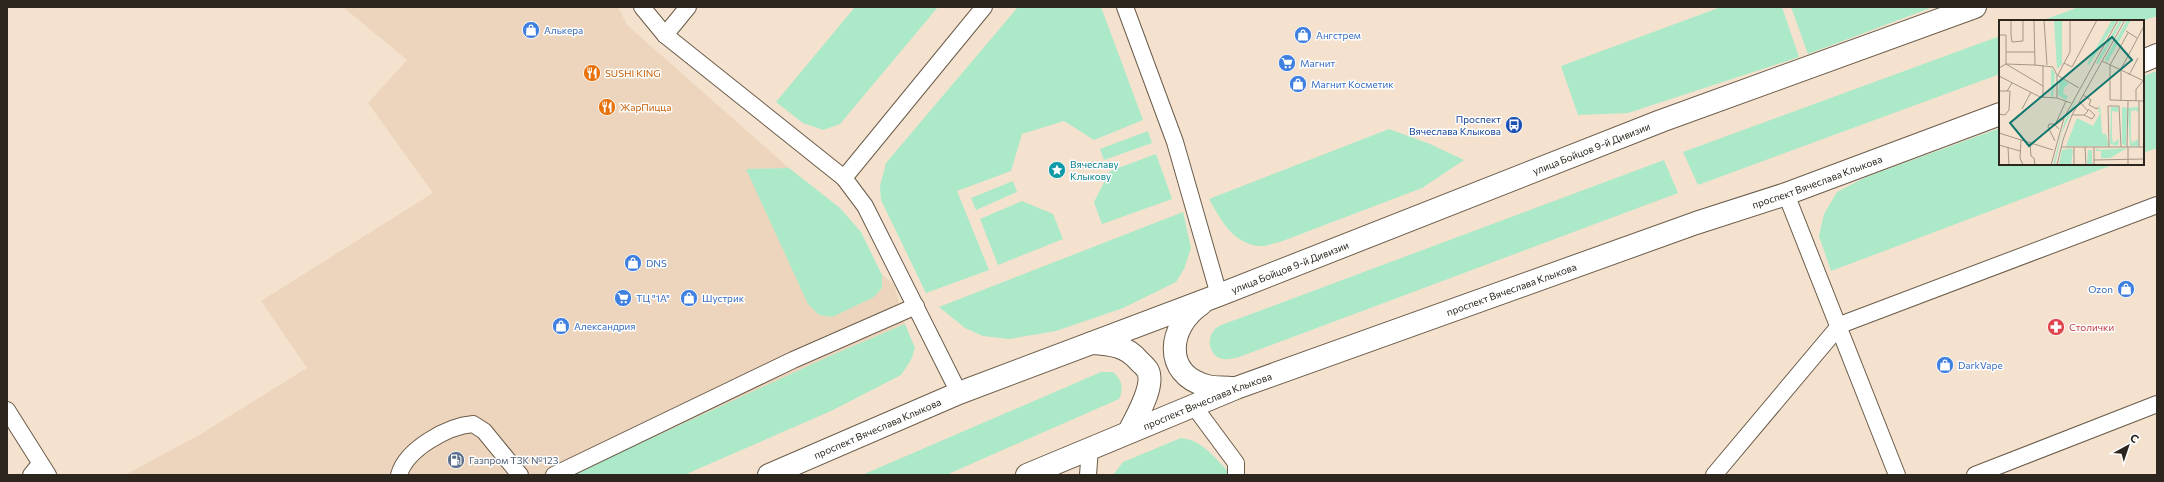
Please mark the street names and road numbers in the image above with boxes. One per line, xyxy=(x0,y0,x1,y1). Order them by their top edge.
street label: улица Бойцов 9-й Дивизии xyxy=(1531,120,1652,177)
street label: проспект Вячеслава Клыкова xyxy=(1750,153,1884,211)
street label: улица Бойцов 9-й Дивизии xyxy=(1229,239,1350,296)
street label: проспект Вячеслава Клыкова xyxy=(1445,260,1578,318)
street label: проспект Вячеслава Клыкова xyxy=(1141,370,1273,432)
street label: проспект Вячеслава Клыкова xyxy=(812,395,943,461)

